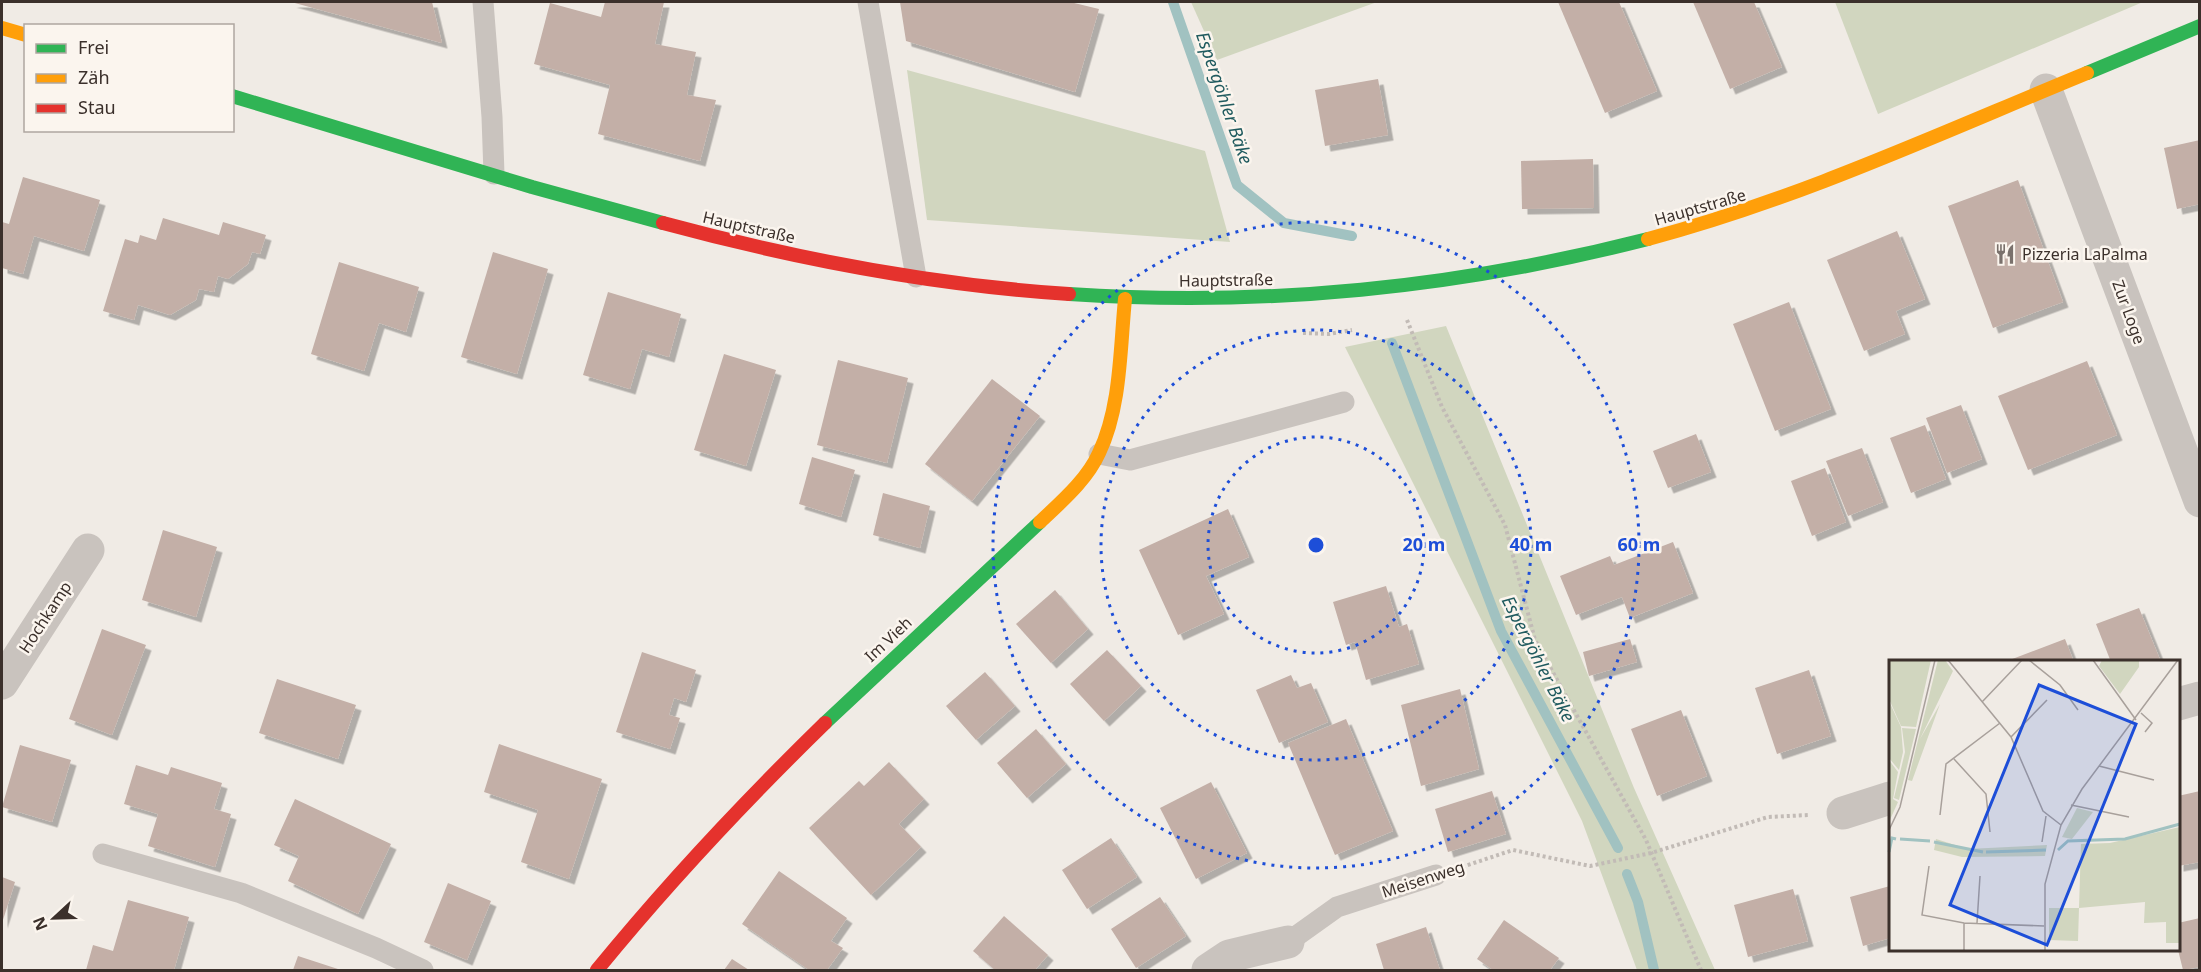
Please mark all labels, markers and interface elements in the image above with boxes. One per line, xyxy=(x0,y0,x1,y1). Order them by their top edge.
legend xyxy=(24,24,234,132)
water label: Espergöhler Bäke xyxy=(1191,28,1259,167)
text: Frei xyxy=(78,35,109,59)
text: Zäh xyxy=(78,65,110,89)
text: Stau xyxy=(78,95,116,119)
street label: Hauptstraße xyxy=(1652,183,1748,231)
street label: Hauptstraße xyxy=(701,206,797,248)
restaurant icon: Pizzeria LaPalma xyxy=(1993,242,2017,266)
place label: Pizzeria LaPalma xyxy=(2022,243,2148,265)
street label: Hauptstraße xyxy=(1179,268,1273,292)
street label: Zur Loge xyxy=(2107,277,2151,347)
text: 20 m xyxy=(1403,532,1445,556)
text: 40 m xyxy=(1510,532,1552,556)
text: 60 m xyxy=(1618,532,1660,556)
centre of rings xyxy=(1306,535,1326,555)
street label: Hochkamp xyxy=(14,577,76,657)
water label: Espergöhler Bäke xyxy=(1497,591,1581,726)
street label: Im Vieh xyxy=(860,611,916,667)
inset map xyxy=(1889,660,2180,951)
street label: Meisenweg xyxy=(1379,855,1467,903)
north arrow xyxy=(24,888,84,948)
text: N xyxy=(27,913,53,934)

